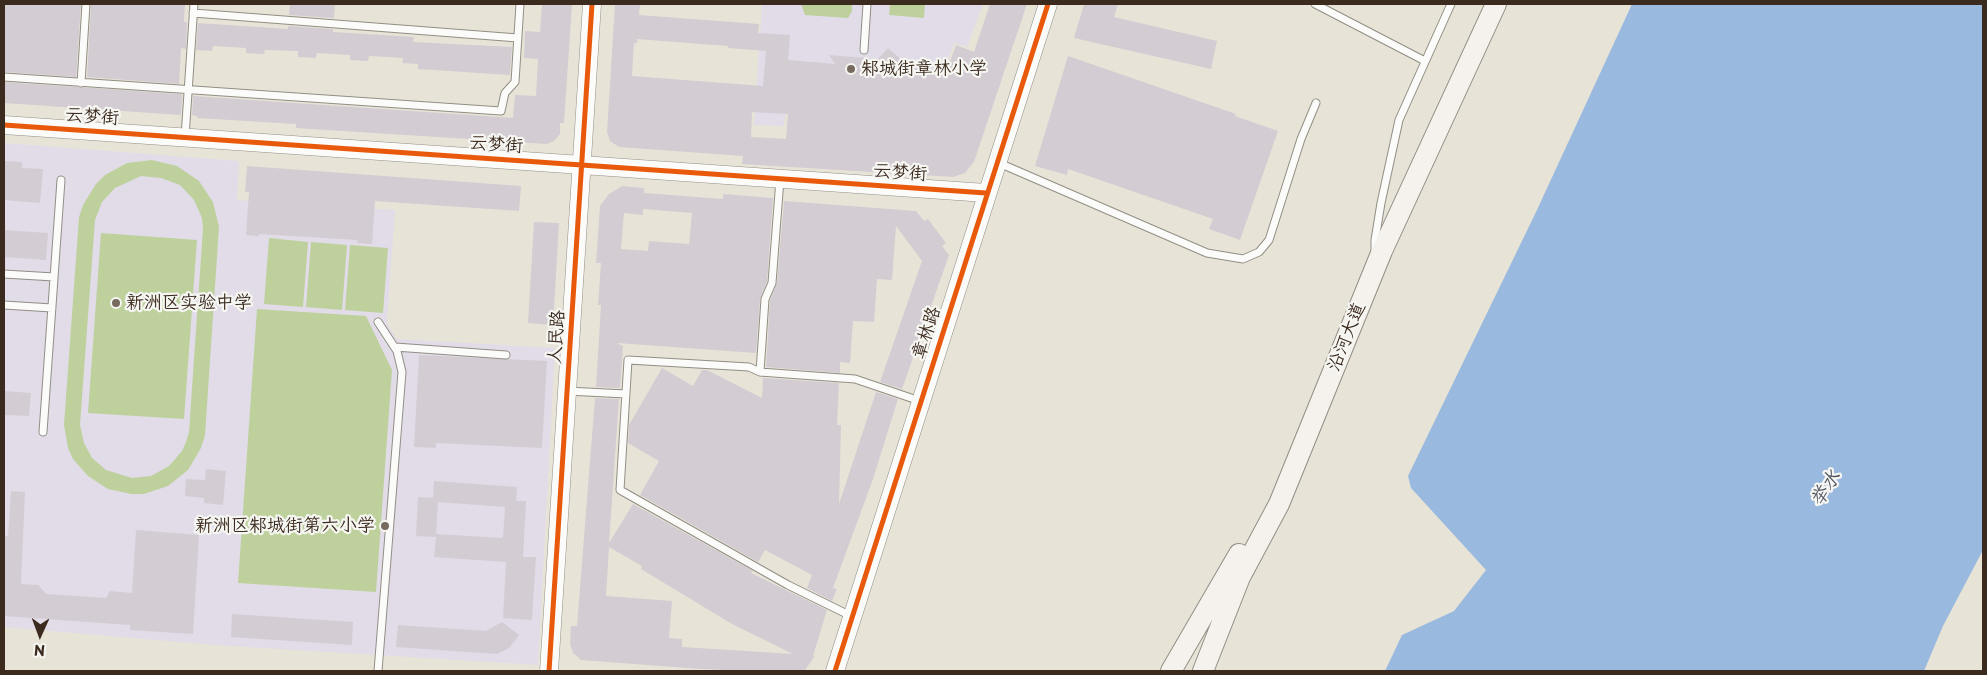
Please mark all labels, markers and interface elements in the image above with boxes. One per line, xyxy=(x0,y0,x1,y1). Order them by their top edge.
place label: 邾城街章林小学 xyxy=(861,58,987,80)
marker: 邾城街章林小学 xyxy=(845,63,857,75)
street label: 云梦街 xyxy=(64,104,120,130)
street label: 云梦街 xyxy=(468,132,524,158)
street label: 云梦街 xyxy=(872,160,928,186)
place label: 新洲区实验中学 xyxy=(126,292,252,314)
marker: 新洲区实验中学 xyxy=(110,297,122,309)
street label: 沿河大道 xyxy=(1324,300,1370,374)
street label: 章林路 xyxy=(908,304,946,362)
street label: 人民路 xyxy=(544,309,570,365)
water label: 举水 xyxy=(1806,467,1846,511)
place label: 新洲区邾城街第六小学 xyxy=(195,515,375,537)
marker: 新洲区邾城街第六小学 xyxy=(379,520,391,532)
north arrow xyxy=(15,610,65,660)
text: N xyxy=(34,640,45,661)

